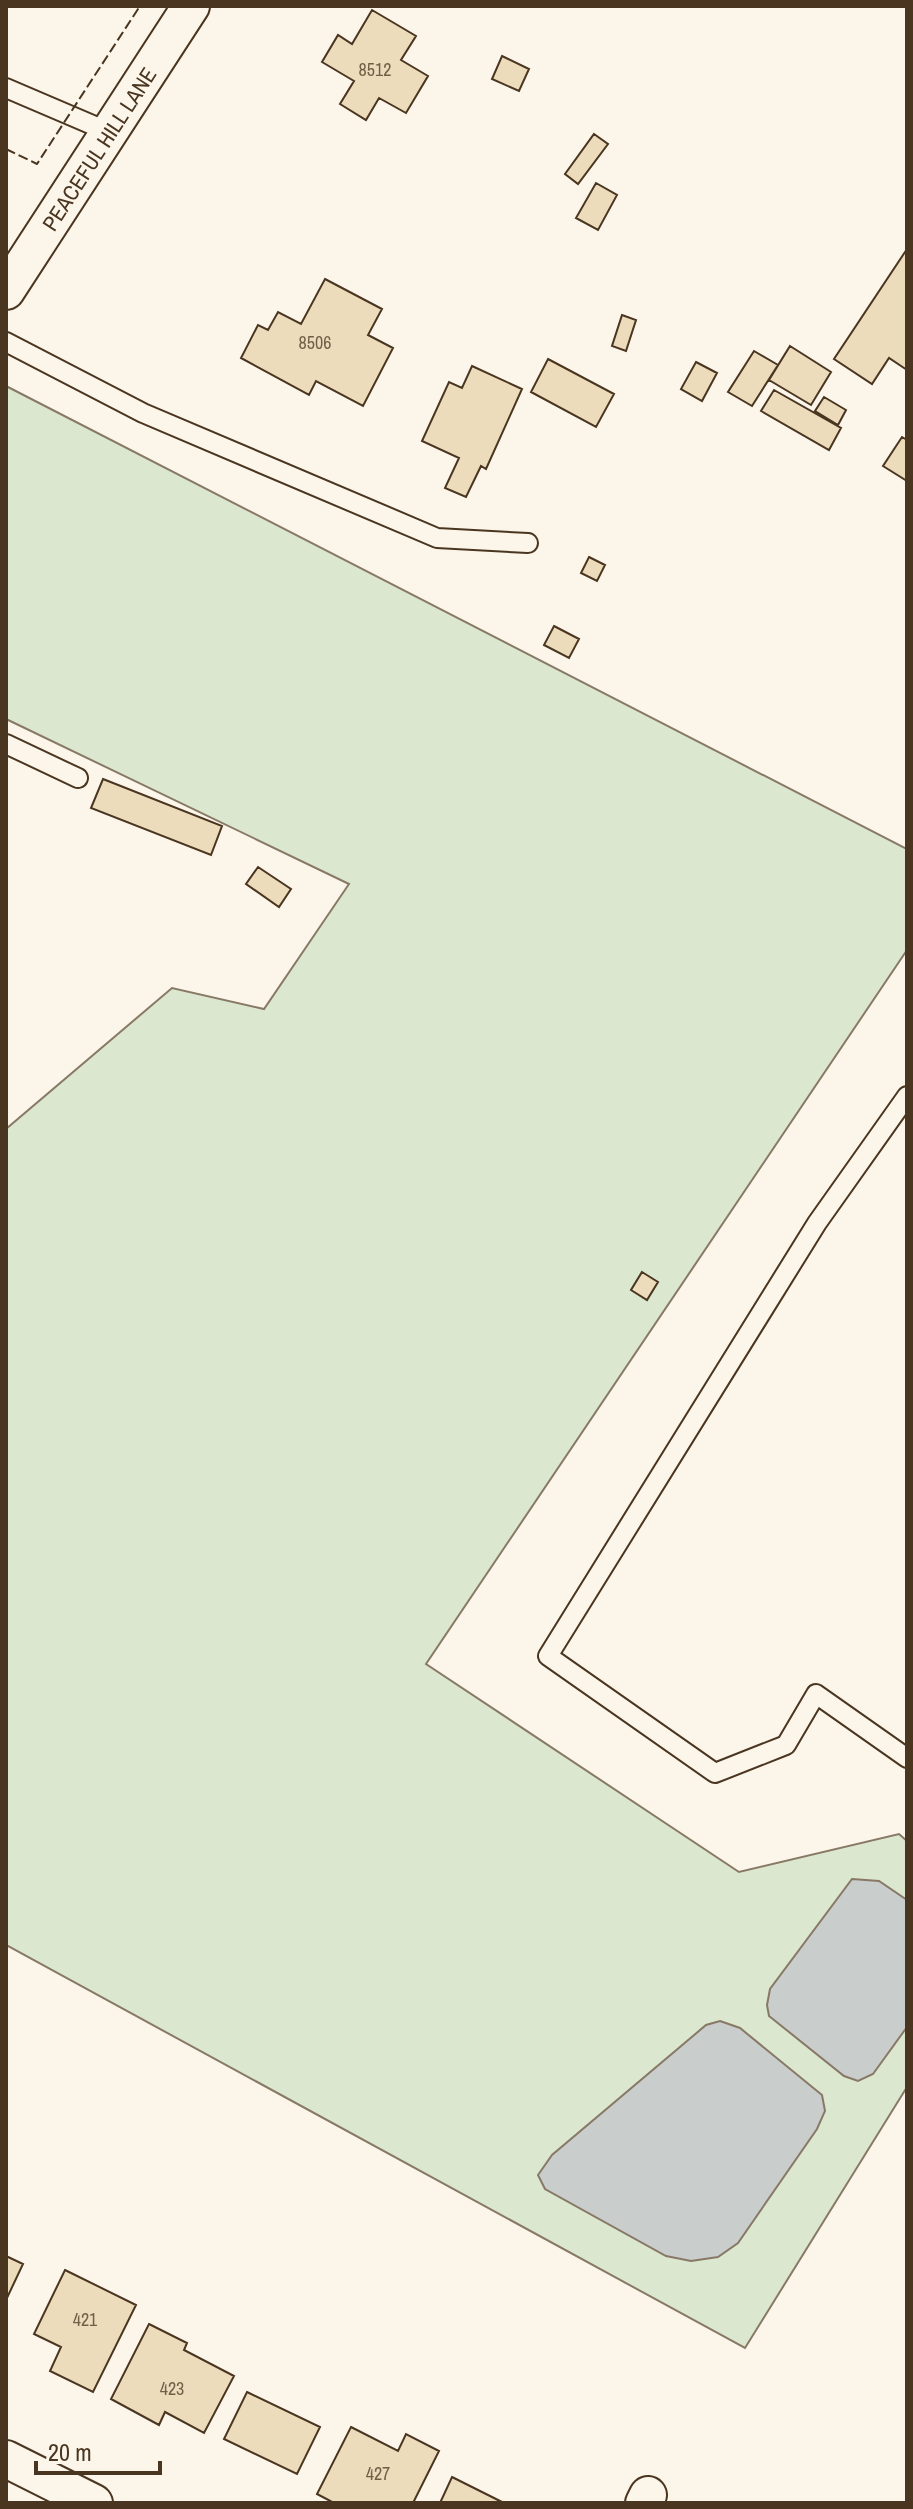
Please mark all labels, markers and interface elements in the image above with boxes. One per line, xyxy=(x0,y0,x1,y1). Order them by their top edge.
house number: 8512 xyxy=(359,57,391,82)
street label: PEACEFUL HILL LANE xyxy=(35,61,163,237)
house number: 8506 xyxy=(299,330,331,355)
house number: 421 xyxy=(73,2307,98,2332)
house number: 423 xyxy=(160,2376,184,2401)
scale bar xyxy=(36,2425,160,2475)
text: 20 m xyxy=(48,2436,92,2468)
house number: 427 xyxy=(366,2461,390,2486)

